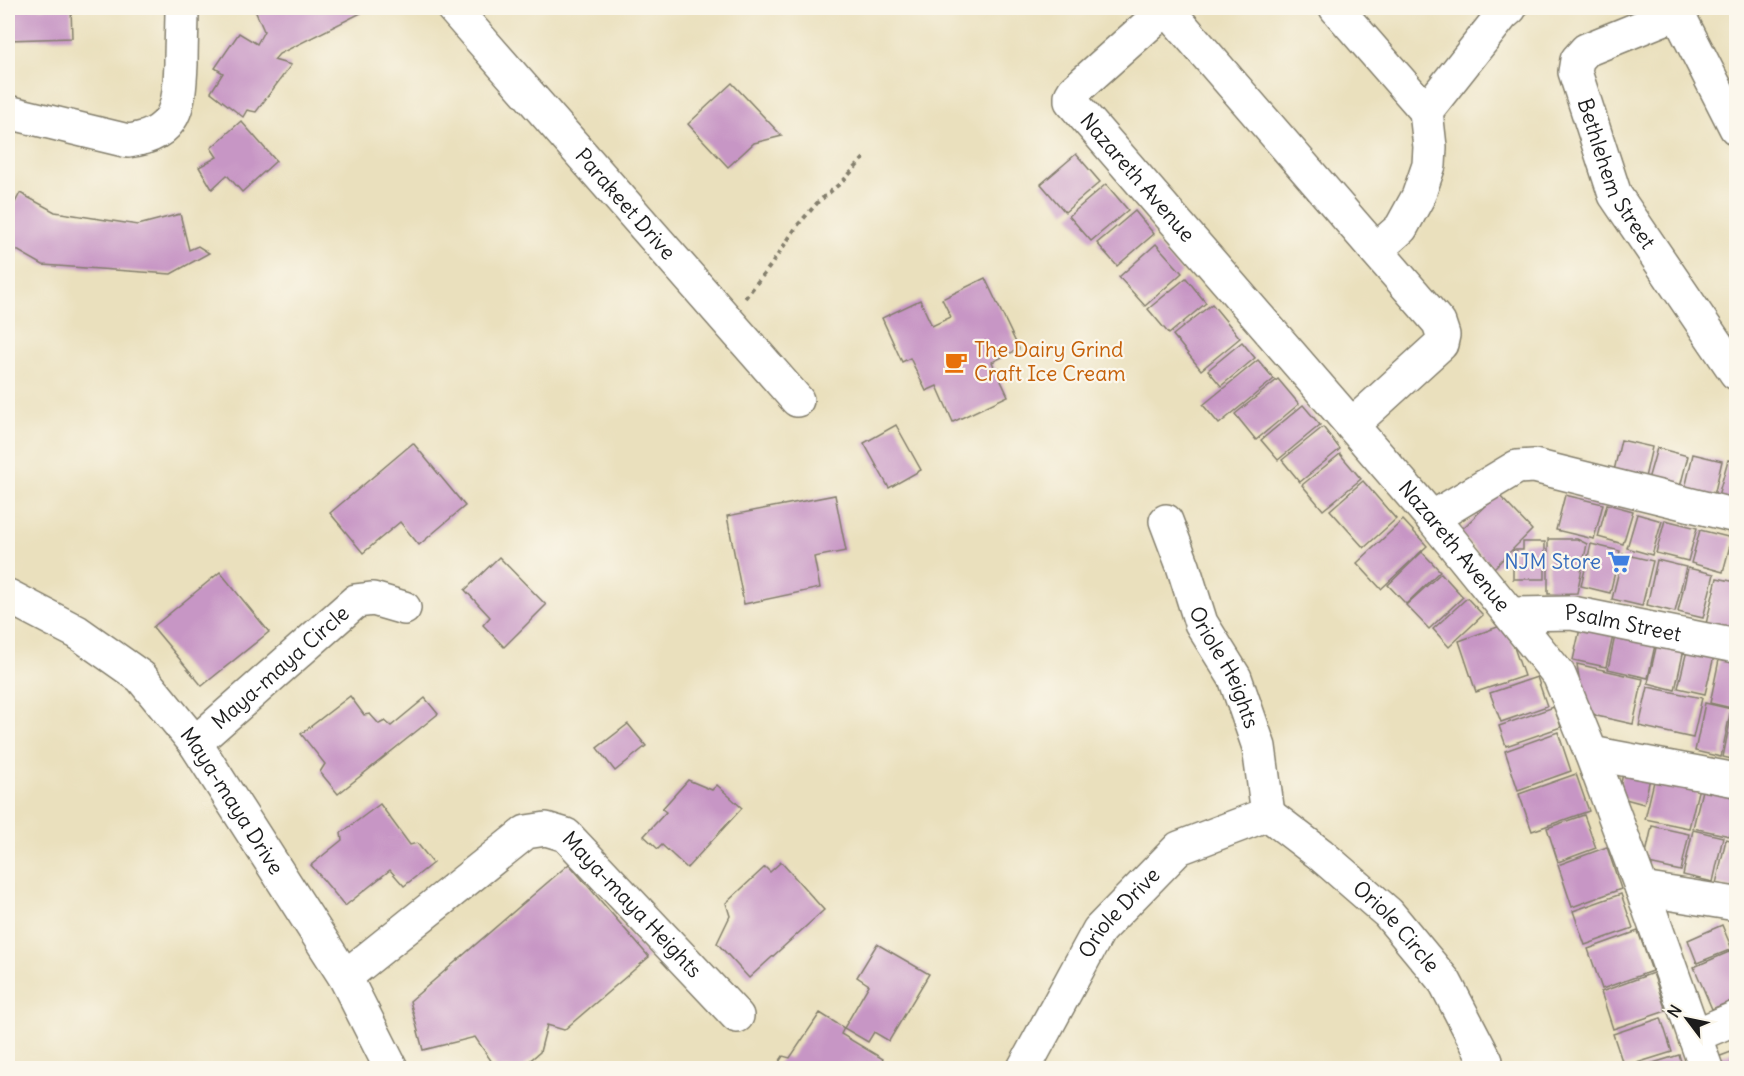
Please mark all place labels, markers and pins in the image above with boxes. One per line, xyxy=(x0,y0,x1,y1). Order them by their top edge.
place label: The Dairy Grind Craft Ice Cream xyxy=(974,336,1126,387)
cafe icon: The Dairy Grind Craft Ice Cream xyxy=(943,349,969,375)
place label: NJM Store xyxy=(1504,548,1601,575)
supermarket icon: NJM Store xyxy=(1606,549,1632,575)

